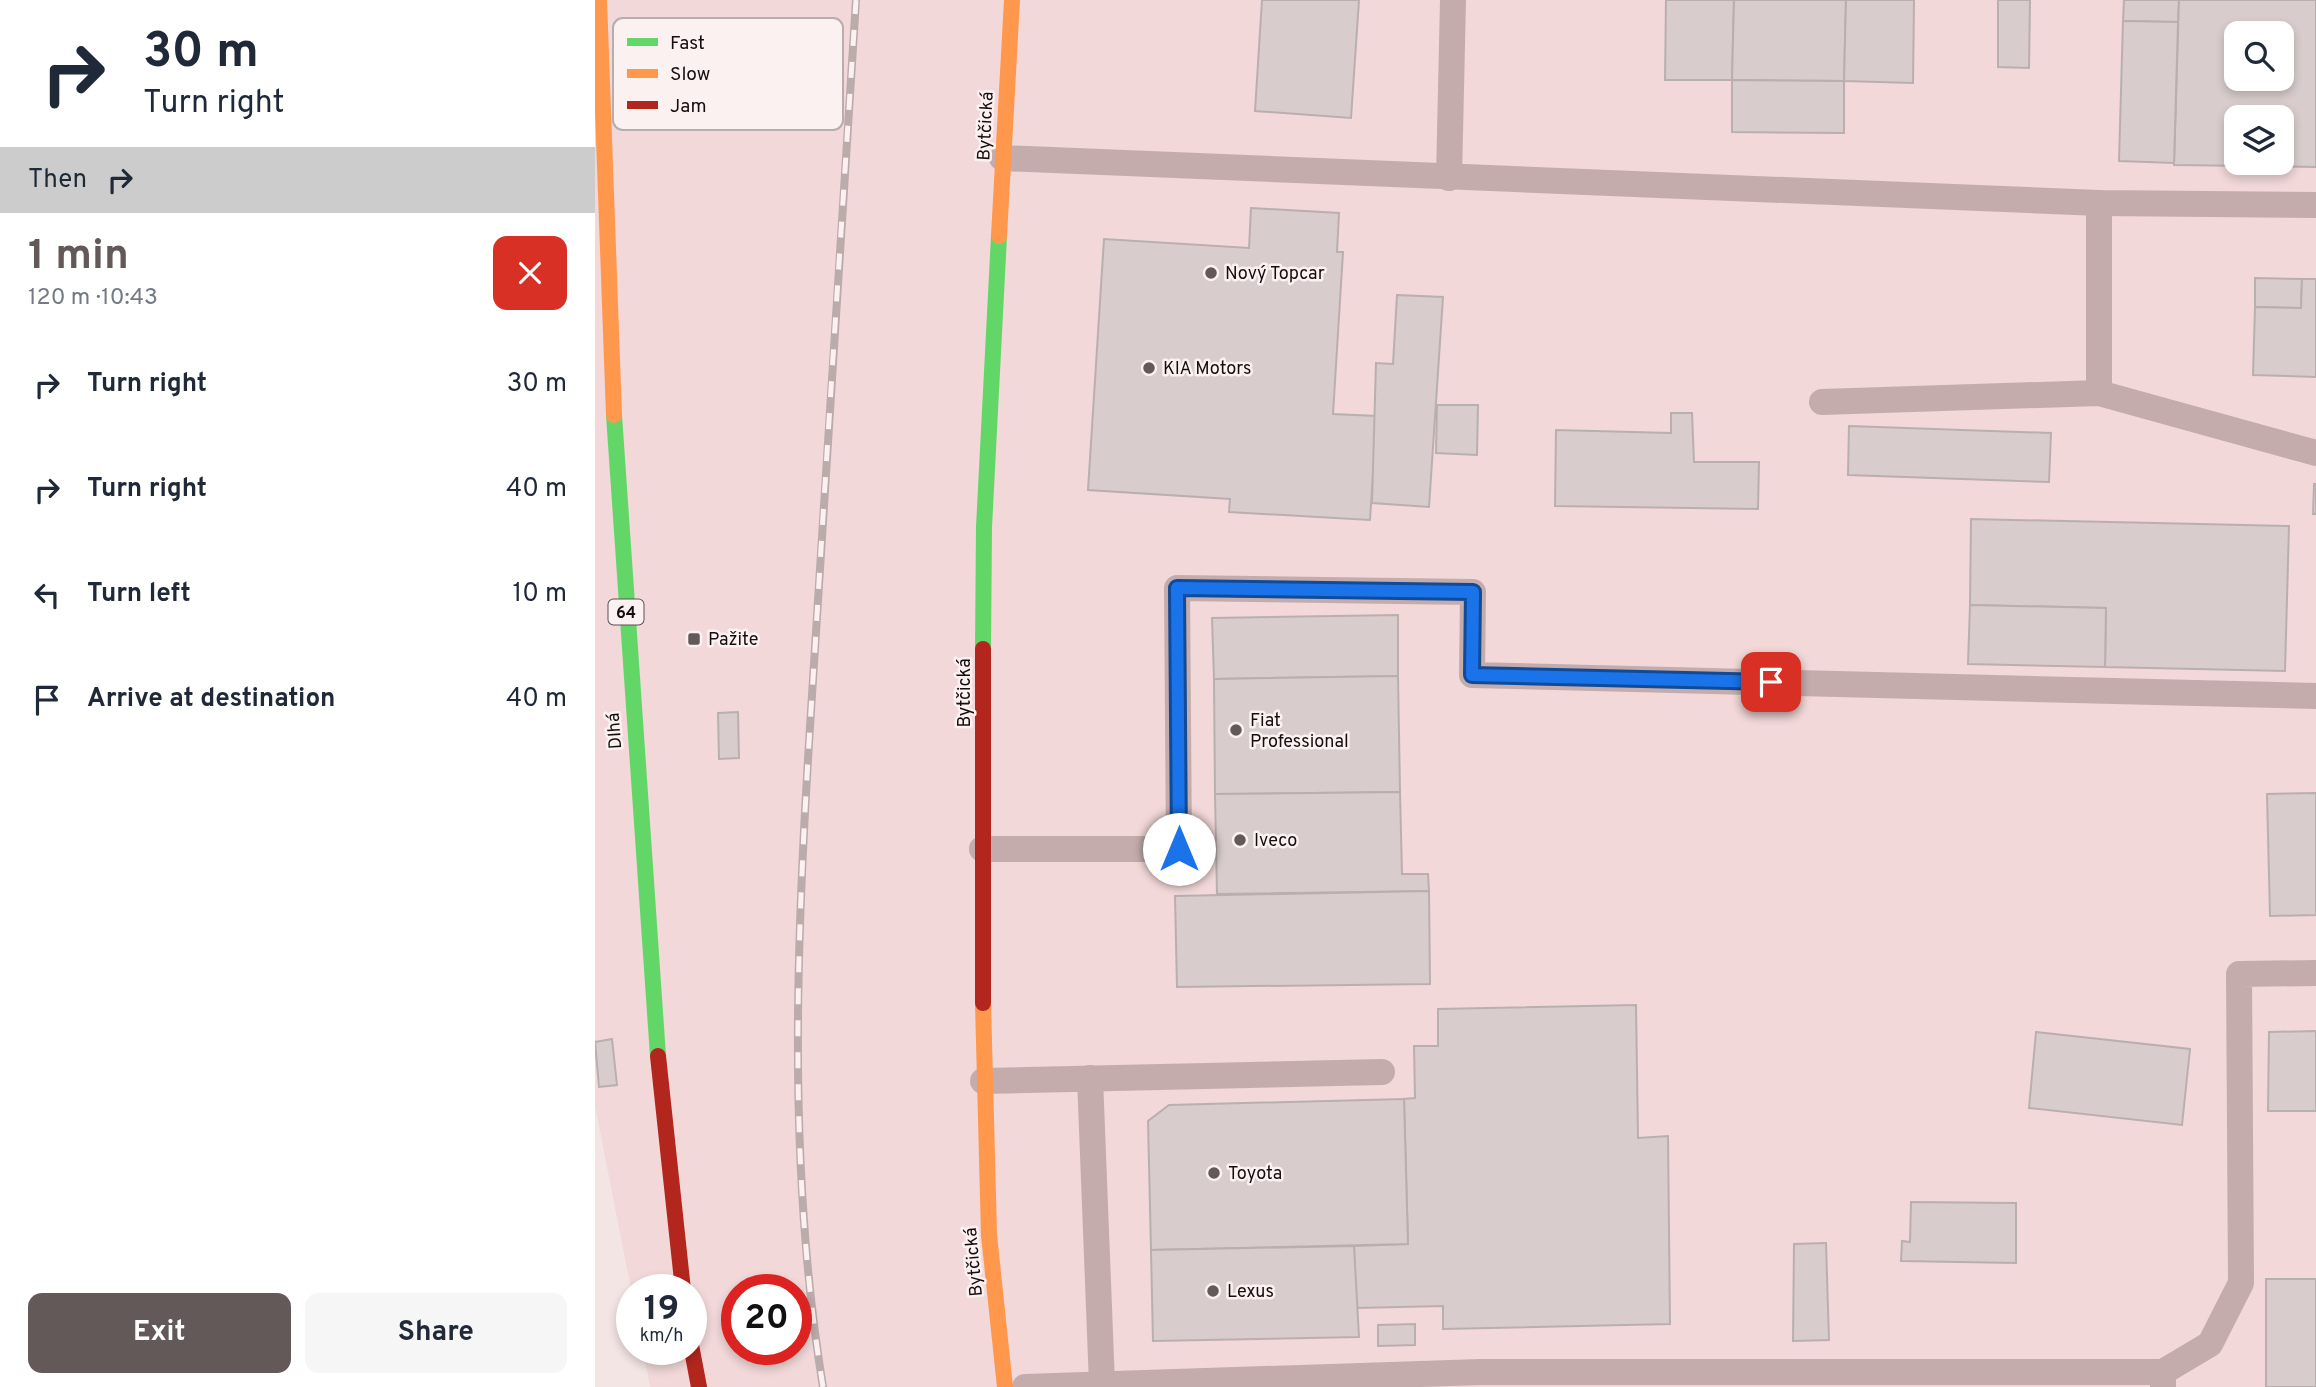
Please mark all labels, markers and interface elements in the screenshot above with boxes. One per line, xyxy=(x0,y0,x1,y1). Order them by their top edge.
legend xyxy=(613,18,843,130)
map controls xyxy=(2224,21,2294,175)
button: search xyxy=(2224,21,2294,91)
text: 30 m xyxy=(143,23,259,85)
icon: right xyxy=(28,28,119,119)
text: Fast xyxy=(670,32,705,56)
text: Slow xyxy=(670,63,710,87)
text: Turn right xyxy=(143,84,285,124)
street label: Bytčická xyxy=(973,91,1000,161)
text: Jam xyxy=(670,95,707,119)
button: layers xyxy=(2224,105,2294,175)
icon: right xyxy=(101,161,139,199)
text: Then xyxy=(28,164,87,197)
text: 1 min xyxy=(28,231,129,284)
button: close xyxy=(493,236,567,310)
place label: Nový Topcar xyxy=(1225,263,1325,286)
marker: Nový Topcar xyxy=(1203,265,1219,281)
text: 120 m · 10:43 xyxy=(28,284,158,313)
place label: KIA Motors xyxy=(1163,358,1252,381)
marker: KIA Motors xyxy=(1141,360,1157,376)
icon: right xyxy=(28,366,66,404)
text: Turn right xyxy=(87,368,207,401)
text: 30 m xyxy=(507,368,567,401)
icon: right xyxy=(28,471,66,509)
text: Turn right xyxy=(87,473,207,506)
text: 40 m xyxy=(506,473,567,506)
icon: left xyxy=(28,576,66,614)
text: Turn left xyxy=(87,578,191,611)
text: 10 m xyxy=(512,578,567,611)
road number: 64 xyxy=(609,600,643,624)
place label: Pažite xyxy=(708,629,758,652)
marker: Pažite xyxy=(686,631,702,647)
pin xyxy=(1741,652,1801,712)
street label: Bytčická xyxy=(954,658,977,728)
icon: arrive xyxy=(1752,663,1790,701)
icon: arrive xyxy=(28,681,66,719)
text: Arrive at destination xyxy=(87,683,335,716)
text: 40 m xyxy=(506,683,567,716)
place label: Fiat Professional xyxy=(1250,710,1349,754)
street label: Dlhá xyxy=(603,712,628,750)
marker: Fiat Professional xyxy=(1228,722,1244,738)
position arrow xyxy=(1142,812,1216,886)
place label: Iveco xyxy=(1254,830,1297,853)
marker: Iveco xyxy=(1232,832,1248,848)
place label: Toyota xyxy=(1228,1163,1282,1186)
marker: Toyota xyxy=(1206,1165,1222,1181)
street label: Bytčická xyxy=(960,1226,989,1297)
speed limit sign: 20 xyxy=(721,1274,812,1365)
place label: Lexus xyxy=(1227,1281,1274,1304)
marker: Lexus xyxy=(1205,1283,1221,1299)
text: 19 xyxy=(644,1288,679,1332)
button: Exit xyxy=(28,1293,291,1373)
button: Share xyxy=(305,1293,567,1373)
text: km/h xyxy=(640,1325,683,1348)

